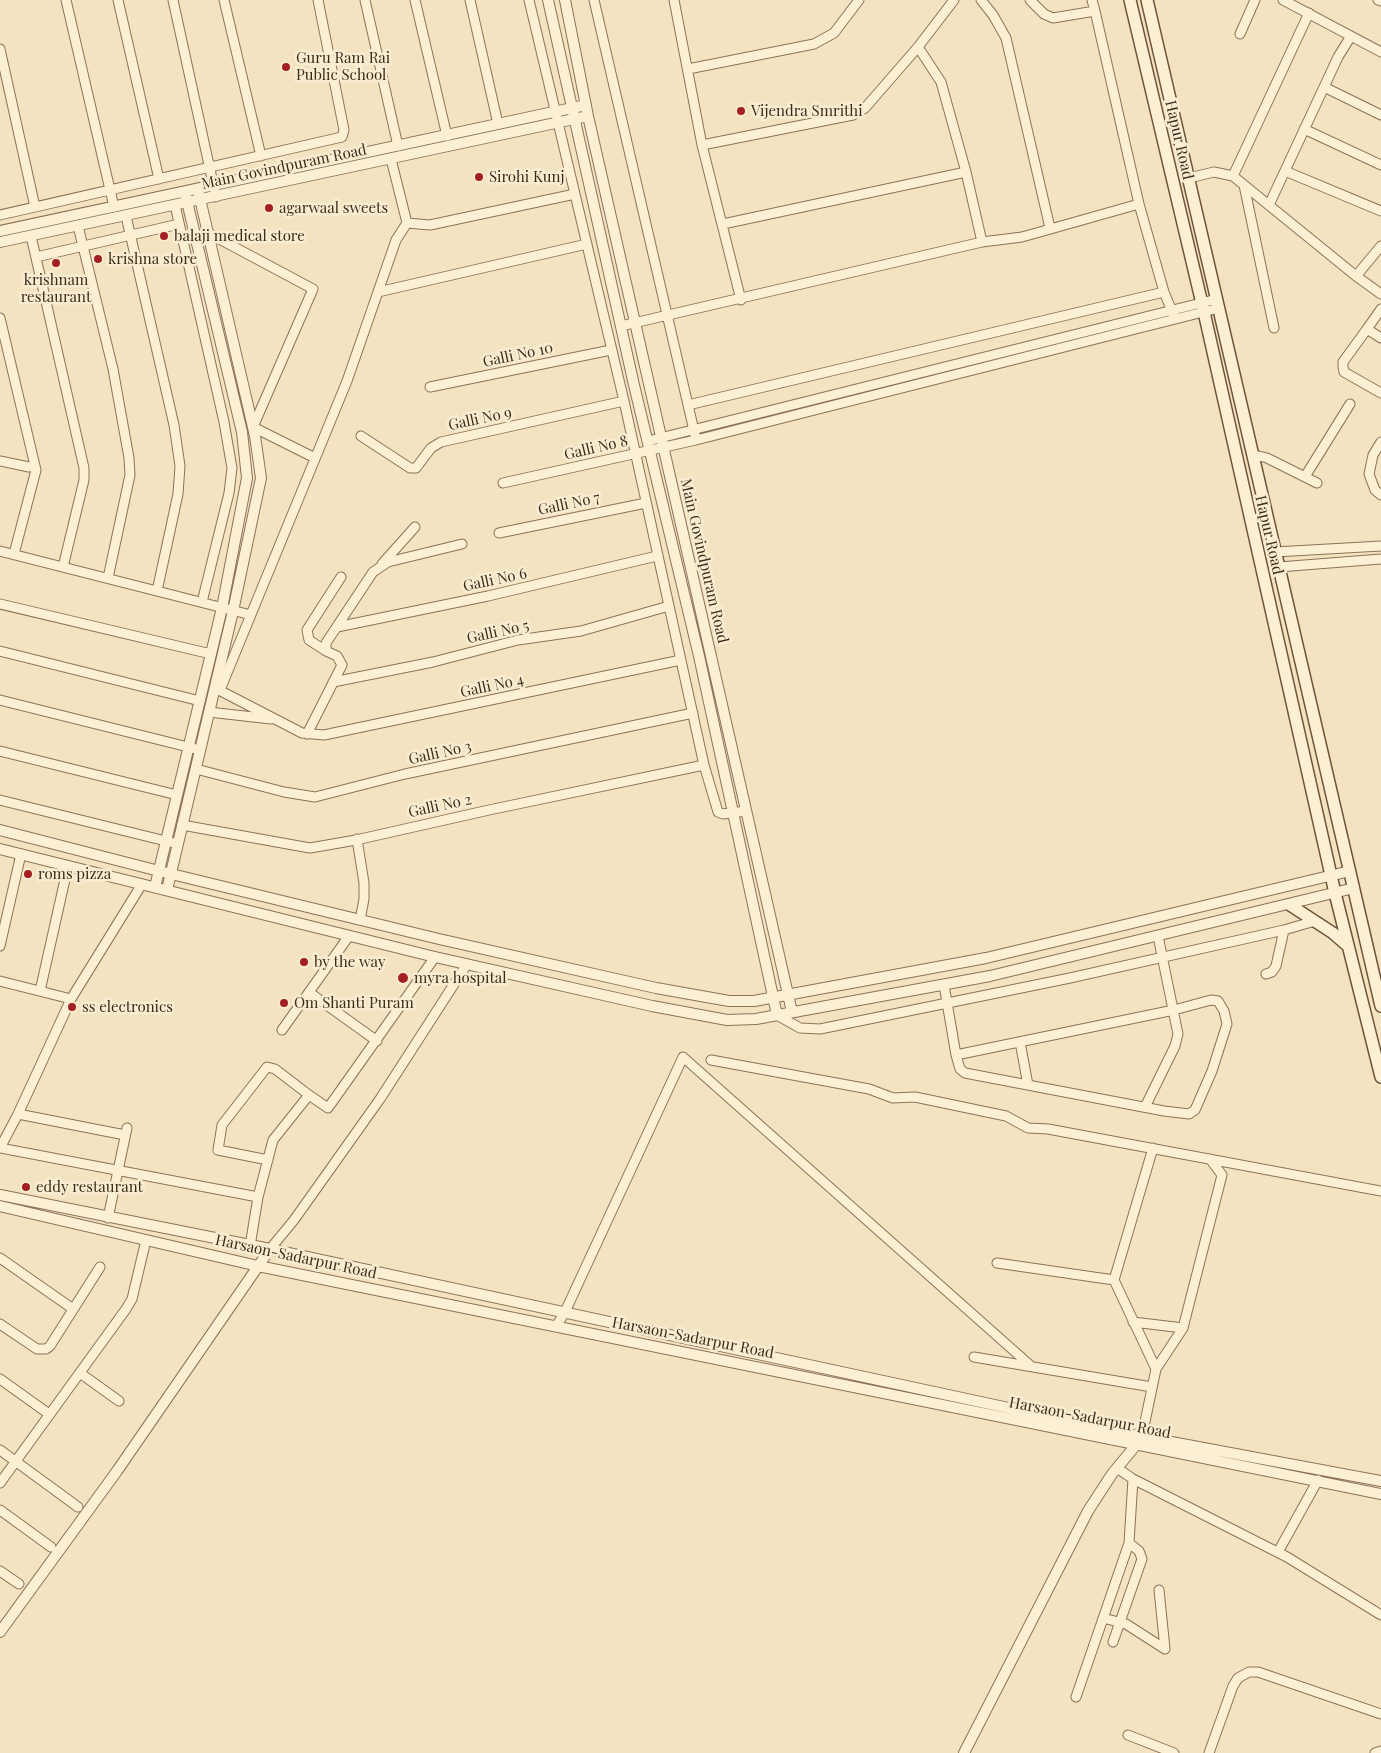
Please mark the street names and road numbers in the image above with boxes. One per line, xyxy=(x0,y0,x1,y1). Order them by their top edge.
street label: Hapur Road xyxy=(1161,99,1197,181)
street label: Main Govindpuram Road xyxy=(200,141,368,193)
street label: Galli No 10 xyxy=(481,339,555,371)
street label: Galli No 9 xyxy=(447,403,513,435)
street label: Galli No 8 xyxy=(562,432,630,464)
street label: Main Govindpuram Road xyxy=(676,477,732,645)
street label: Galli No 7 xyxy=(536,489,602,519)
street label: Hapur Road xyxy=(1251,494,1287,576)
street label: Galli No 6 xyxy=(461,564,529,596)
street label: Galli No 5 xyxy=(465,617,531,647)
street label: Galli No 4 xyxy=(459,671,525,701)
street label: Galli No 3 xyxy=(407,738,473,768)
street label: Galli No 2 xyxy=(407,791,473,821)
street label: Harsaon-Sadarpur Road xyxy=(214,1231,378,1283)
street label: Harsaon-Sadarpur Road xyxy=(611,1313,775,1363)
street label: Harsaon-Sadarpur Road xyxy=(1008,1393,1172,1443)

